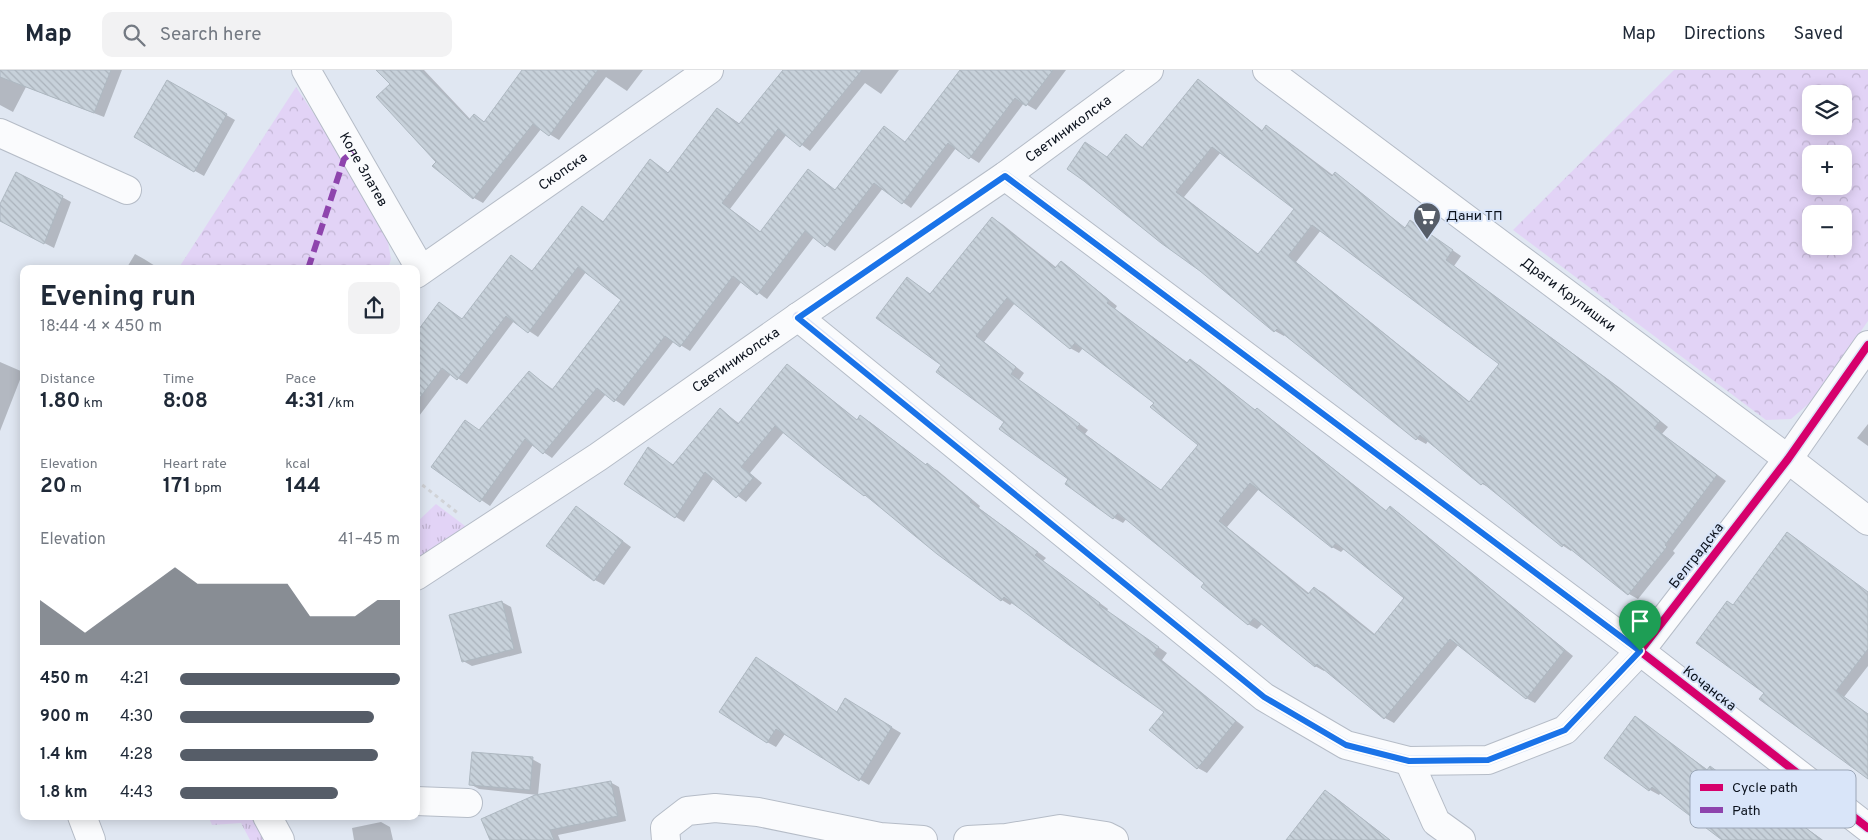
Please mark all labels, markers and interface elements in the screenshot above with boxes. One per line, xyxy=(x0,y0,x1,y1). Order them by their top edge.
search box xyxy=(102,12,452,57)
text: Map xyxy=(25,20,72,50)
icon: search xyxy=(120,21,148,49)
text: Search here xyxy=(160,23,261,47)
text: Map xyxy=(1622,23,1656,46)
text: Directions xyxy=(1684,23,1766,46)
text: Saved xyxy=(1794,23,1843,46)
map controls xyxy=(1802,85,1852,255)
button: layers xyxy=(1802,85,1852,135)
street label: Светиниколска xyxy=(1022,92,1115,166)
street label: Коле Златев xyxy=(335,130,391,210)
button: + xyxy=(1802,145,1852,195)
street label: Скопска xyxy=(535,149,591,195)
supermarket icon: Дани ТП xyxy=(1412,201,1442,240)
button: − xyxy=(1802,205,1852,255)
place label: Дани ТП xyxy=(1446,208,1503,225)
street label: Драги Крупишки xyxy=(1518,254,1619,336)
text: Evening run xyxy=(40,280,196,316)
button: share xyxy=(348,282,400,334)
text: 18:44 · 4 × 450 m xyxy=(40,317,162,337)
street label: Светиниколска xyxy=(689,324,783,397)
text: Distance xyxy=(40,371,95,388)
text: Time xyxy=(163,371,194,388)
text: Pace xyxy=(285,371,316,388)
text: 1.80 xyxy=(40,388,80,415)
text: 8:08 xyxy=(163,388,208,415)
text: 4:31 xyxy=(285,388,325,415)
text: km xyxy=(80,395,103,412)
text: /km xyxy=(325,395,354,412)
text: Elevation xyxy=(40,456,98,473)
text: Heart rate xyxy=(163,456,227,473)
text: kcal xyxy=(285,456,310,473)
text: 20 xyxy=(40,473,67,500)
text: 171 xyxy=(163,473,191,500)
text: 144 xyxy=(285,473,321,500)
text: m xyxy=(67,480,82,497)
text: bpm xyxy=(191,480,222,497)
street label: Белградска xyxy=(1666,520,1728,592)
text: Elevation xyxy=(40,530,106,550)
text: 41–45 m xyxy=(338,530,400,550)
pin xyxy=(1619,600,1661,651)
icon: arrive xyxy=(1626,607,1654,635)
street label: Кочанска xyxy=(1679,663,1739,715)
text: 450 m xyxy=(40,669,89,689)
text: 4:21 xyxy=(120,669,149,689)
text: 900 m xyxy=(40,707,89,727)
text: 4:30 xyxy=(120,707,153,727)
text: 1.4 km xyxy=(40,745,88,765)
text: 4:28 xyxy=(120,745,153,765)
legend xyxy=(1690,770,1856,828)
text: Cycle path xyxy=(1732,780,1798,797)
text: 1.8 km xyxy=(40,783,87,803)
text: 4:43 xyxy=(120,783,153,803)
text: Path xyxy=(1732,803,1761,820)

